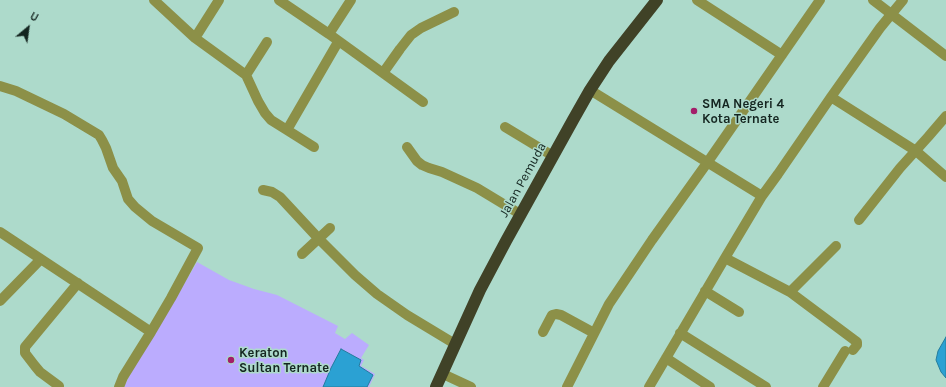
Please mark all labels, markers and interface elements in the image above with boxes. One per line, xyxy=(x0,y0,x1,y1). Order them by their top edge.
north arrow xyxy=(8,8,48,48)
text: U xyxy=(28,10,41,25)
place label: SMA Negeri 4 Kota Ternate xyxy=(702,96,784,127)
marker: SMA Negeri 4 Kota Ternate xyxy=(689,106,699,116)
street label: Jalan Pemuda xyxy=(496,140,550,220)
place label: Keraton Sultan Ternate xyxy=(239,345,329,376)
marker: Keraton Sultan Ternate xyxy=(226,355,236,365)

